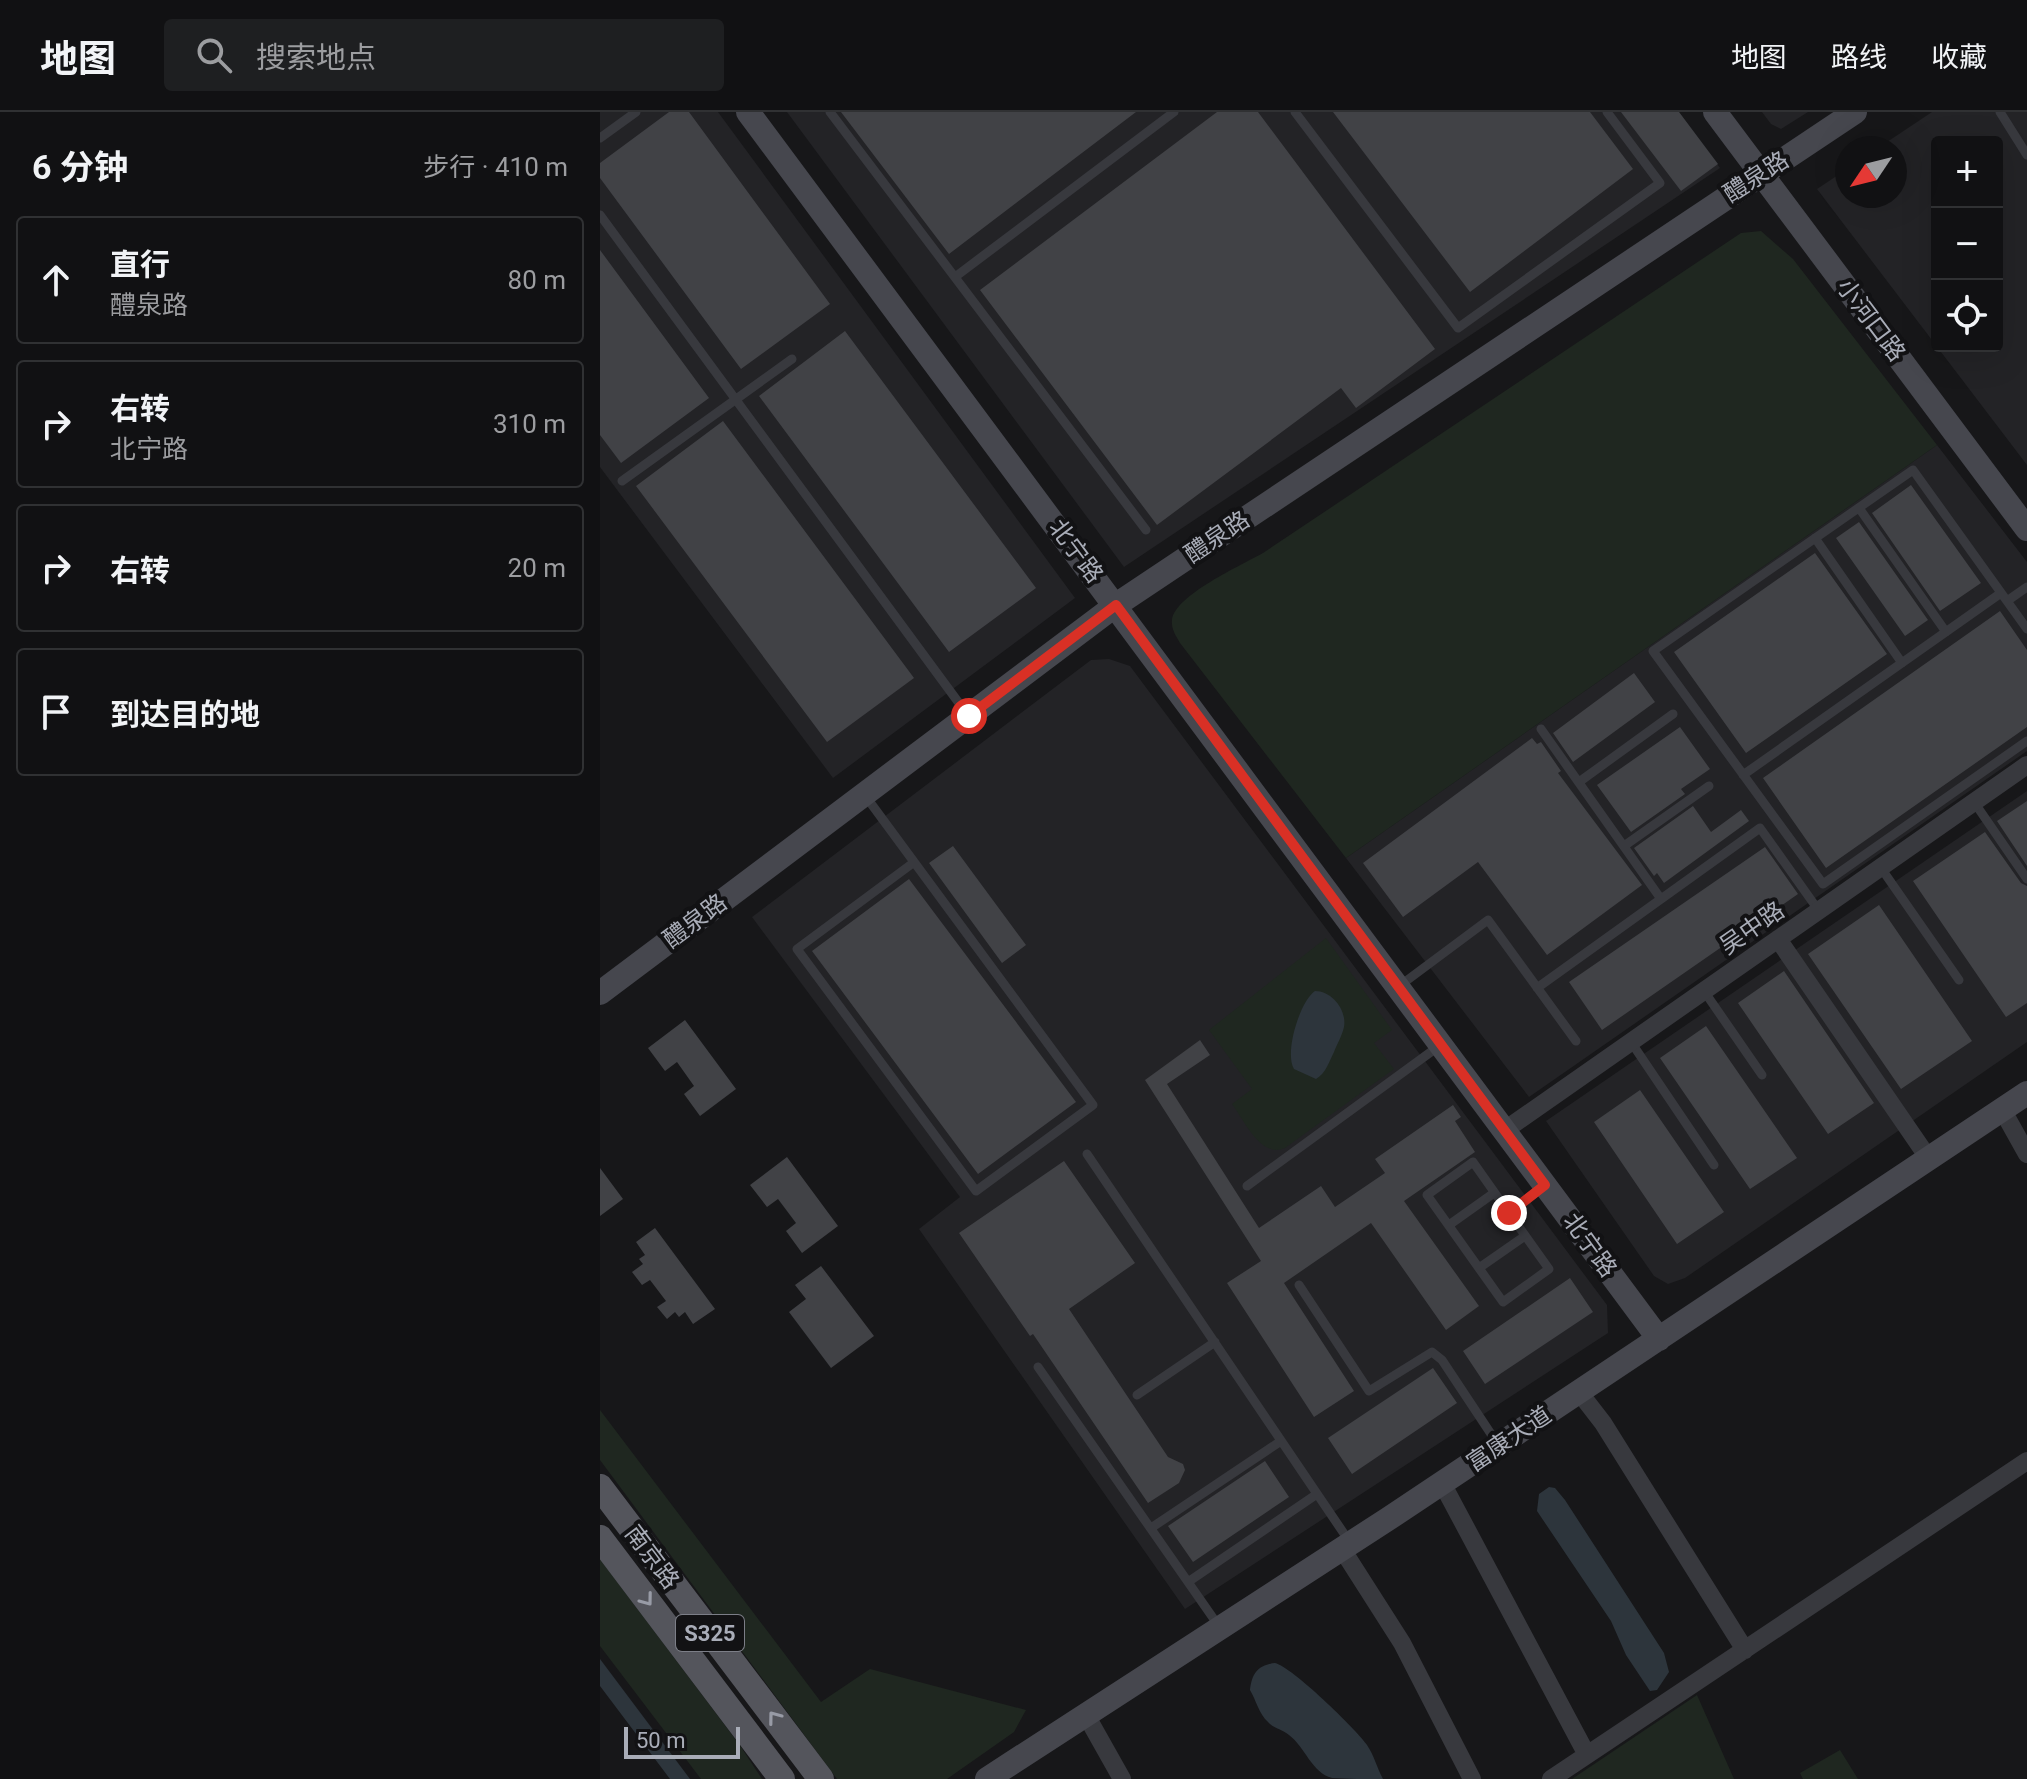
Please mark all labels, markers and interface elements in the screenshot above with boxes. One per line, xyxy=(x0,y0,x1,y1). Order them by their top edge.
search box xyxy=(164,19,724,91)
icon: search xyxy=(192,33,236,77)
text: 地图 xyxy=(40,37,116,81)
text: 搜索地点 xyxy=(256,40,376,75)
text: 地图 xyxy=(1731,41,1787,74)
text: 路线 xyxy=(1831,41,1887,74)
text: 收藏 xyxy=(1931,41,1987,74)
north arrow xyxy=(1835,136,1907,208)
map controls xyxy=(1931,136,2003,352)
button: + xyxy=(1931,136,2003,208)
street label: 醴泉路 xyxy=(1718,146,1794,208)
text: 6 分钟 xyxy=(32,147,128,187)
text: 步行 · 410 m xyxy=(423,152,568,182)
button: − xyxy=(1931,208,2003,280)
text: 直行 xyxy=(110,247,170,282)
icon: ahead xyxy=(34,258,78,302)
text: 80 m xyxy=(508,265,566,295)
street label: 小河口路 xyxy=(1831,273,1911,367)
button: locate xyxy=(1931,280,2003,352)
text: 醴泉路 xyxy=(110,290,188,320)
text: 右转 xyxy=(110,391,170,426)
icon: right xyxy=(34,402,78,446)
text: 310 m xyxy=(493,409,566,439)
text: 北宁路 xyxy=(110,434,188,464)
street label: 醴泉路 xyxy=(1179,505,1255,569)
street label: 北宁路 xyxy=(1043,514,1109,588)
icon: right xyxy=(34,546,78,590)
text: 右转 xyxy=(110,553,170,588)
text: 20 m xyxy=(508,553,566,583)
icon: arrive xyxy=(34,690,78,734)
text: 到达目的地 xyxy=(110,697,260,732)
route start xyxy=(951,698,987,734)
street label: 醴泉路 xyxy=(658,888,732,954)
street label: 吴中路 xyxy=(1714,896,1790,960)
route end xyxy=(1491,1195,1527,1231)
street label: 北宁路 xyxy=(1558,1208,1622,1282)
street label: 富康大道 xyxy=(1461,1401,1557,1477)
street label: 南京路 xyxy=(619,1520,685,1594)
one-way arrow xyxy=(637,1591,652,1606)
road number: S325 xyxy=(676,1615,744,1651)
one-way arrow xyxy=(769,1711,783,1726)
scale bar xyxy=(624,1723,740,1759)
text: 50 m xyxy=(636,1728,685,1753)

